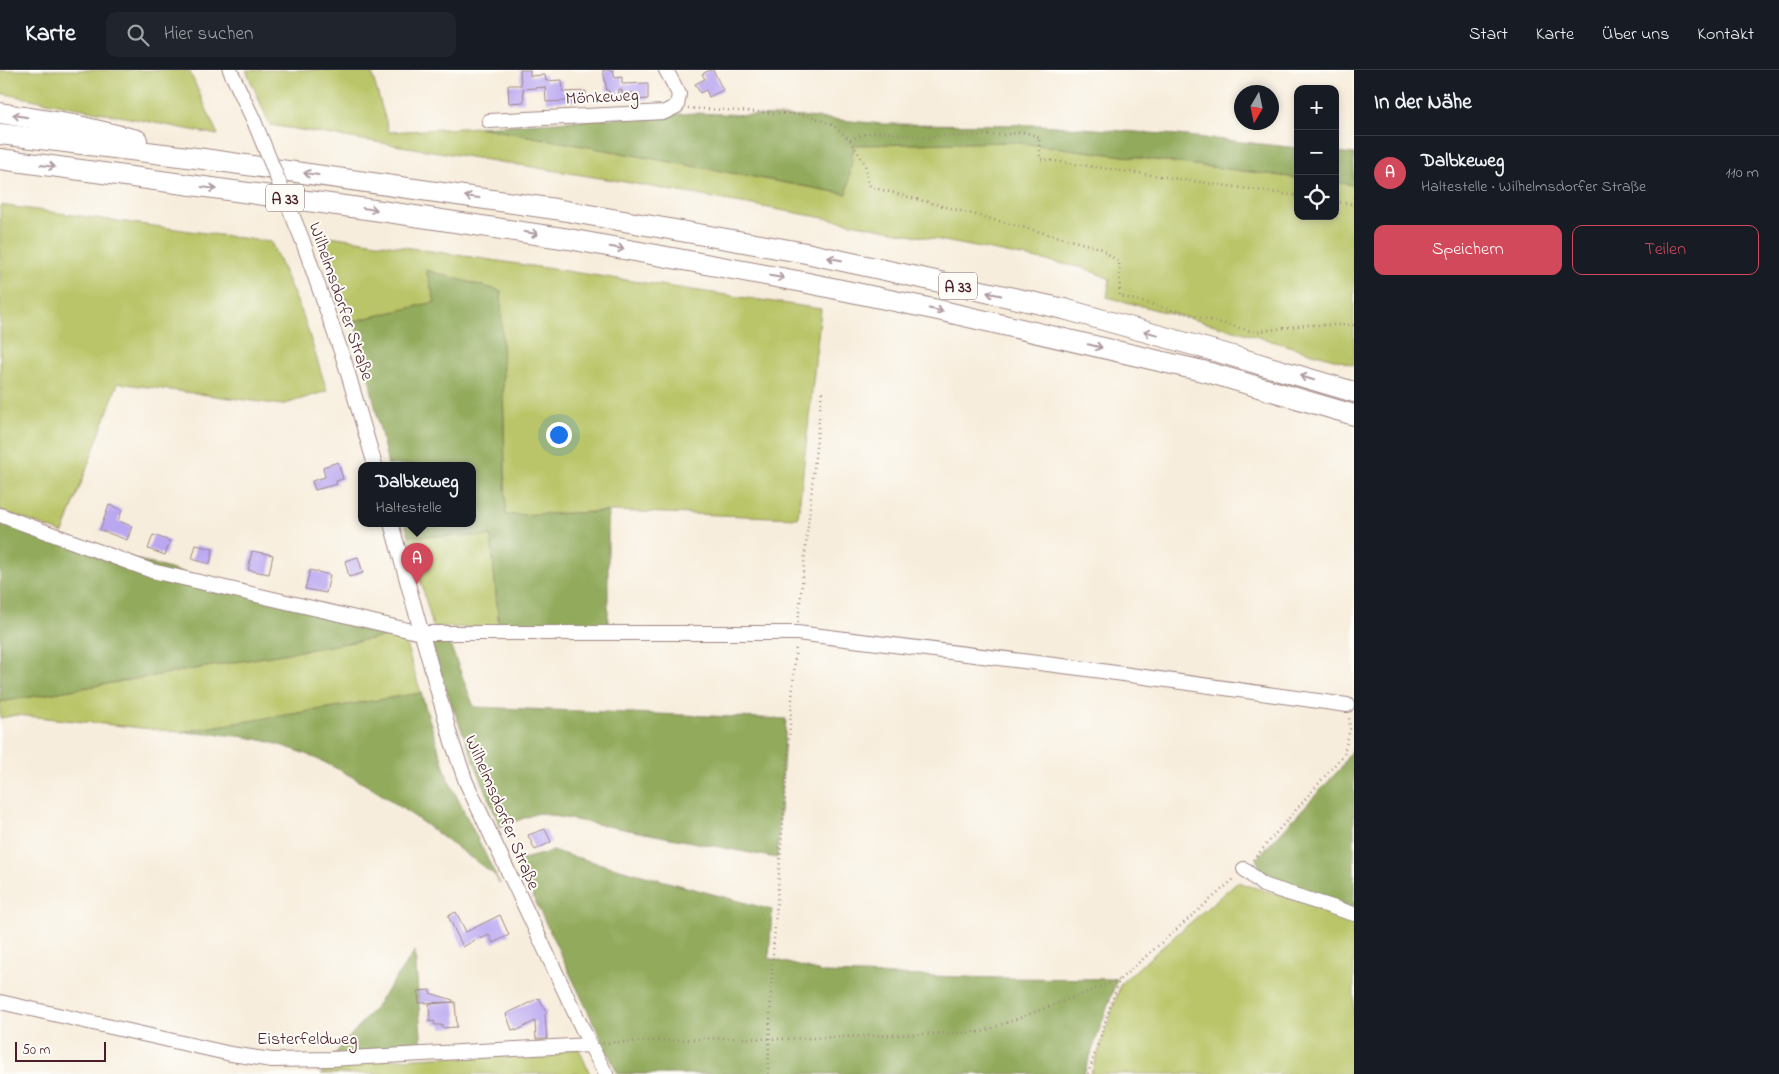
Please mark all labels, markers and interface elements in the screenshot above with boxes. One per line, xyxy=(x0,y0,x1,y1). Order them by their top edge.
search box xyxy=(106,12,456,57)
text: Karte xyxy=(25,17,76,52)
icon: search xyxy=(124,21,152,49)
text: Hier suchen xyxy=(164,21,253,48)
text: Start xyxy=(1469,22,1508,48)
text: Karte xyxy=(1536,22,1574,48)
text: Über uns xyxy=(1602,22,1669,48)
text: Kontakt xyxy=(1697,22,1754,48)
street label: Mönkeweg xyxy=(565,83,639,114)
north arrow xyxy=(1234,85,1279,130)
map controls xyxy=(1294,85,1339,220)
button: + xyxy=(1294,85,1339,130)
text: In der Nähe xyxy=(1374,88,1472,118)
one-way arrow xyxy=(13,111,29,121)
button: − xyxy=(1294,130,1339,175)
text: Dalbkeweg xyxy=(1421,148,1504,175)
one-way arrow xyxy=(40,161,56,171)
text: A xyxy=(1385,161,1395,185)
text: 110 m xyxy=(1725,161,1759,185)
one-way arrow xyxy=(304,169,320,179)
button: locate xyxy=(1294,175,1339,220)
text: Haltestelle · Wilhelmsdorfer Straße xyxy=(1421,175,1646,199)
one-way arrow xyxy=(201,183,217,193)
road number: A 33 xyxy=(266,185,304,212)
one-way arrow xyxy=(465,192,481,202)
one-way arrow xyxy=(362,204,378,214)
street label: Wilhelmsdorfer Straße xyxy=(301,219,380,385)
button: Speichern xyxy=(1374,225,1562,275)
button: Teilen xyxy=(1572,225,1759,275)
one-way arrow xyxy=(523,229,539,239)
one-way arrow xyxy=(609,244,625,253)
one-way arrow xyxy=(827,254,843,263)
road number: A 33 xyxy=(939,272,977,300)
one-way arrow xyxy=(769,273,785,283)
one-way arrow xyxy=(986,288,1002,298)
one-way arrow xyxy=(928,305,944,315)
one-way arrow xyxy=(1144,328,1160,337)
one-way arrow xyxy=(1086,342,1102,351)
one-way arrow xyxy=(1300,373,1316,383)
your location xyxy=(546,422,572,448)
popup xyxy=(358,462,476,527)
text: Dalbkeweg xyxy=(375,469,459,496)
text: Haltestelle xyxy=(375,496,442,520)
pin: A xyxy=(401,543,433,584)
street label: Wilhelmsdorfer Straße xyxy=(457,731,546,895)
street label: Eisterfeldweg xyxy=(257,1027,357,1054)
scale bar xyxy=(15,1039,106,1062)
text: 50 m xyxy=(22,1040,50,1061)

